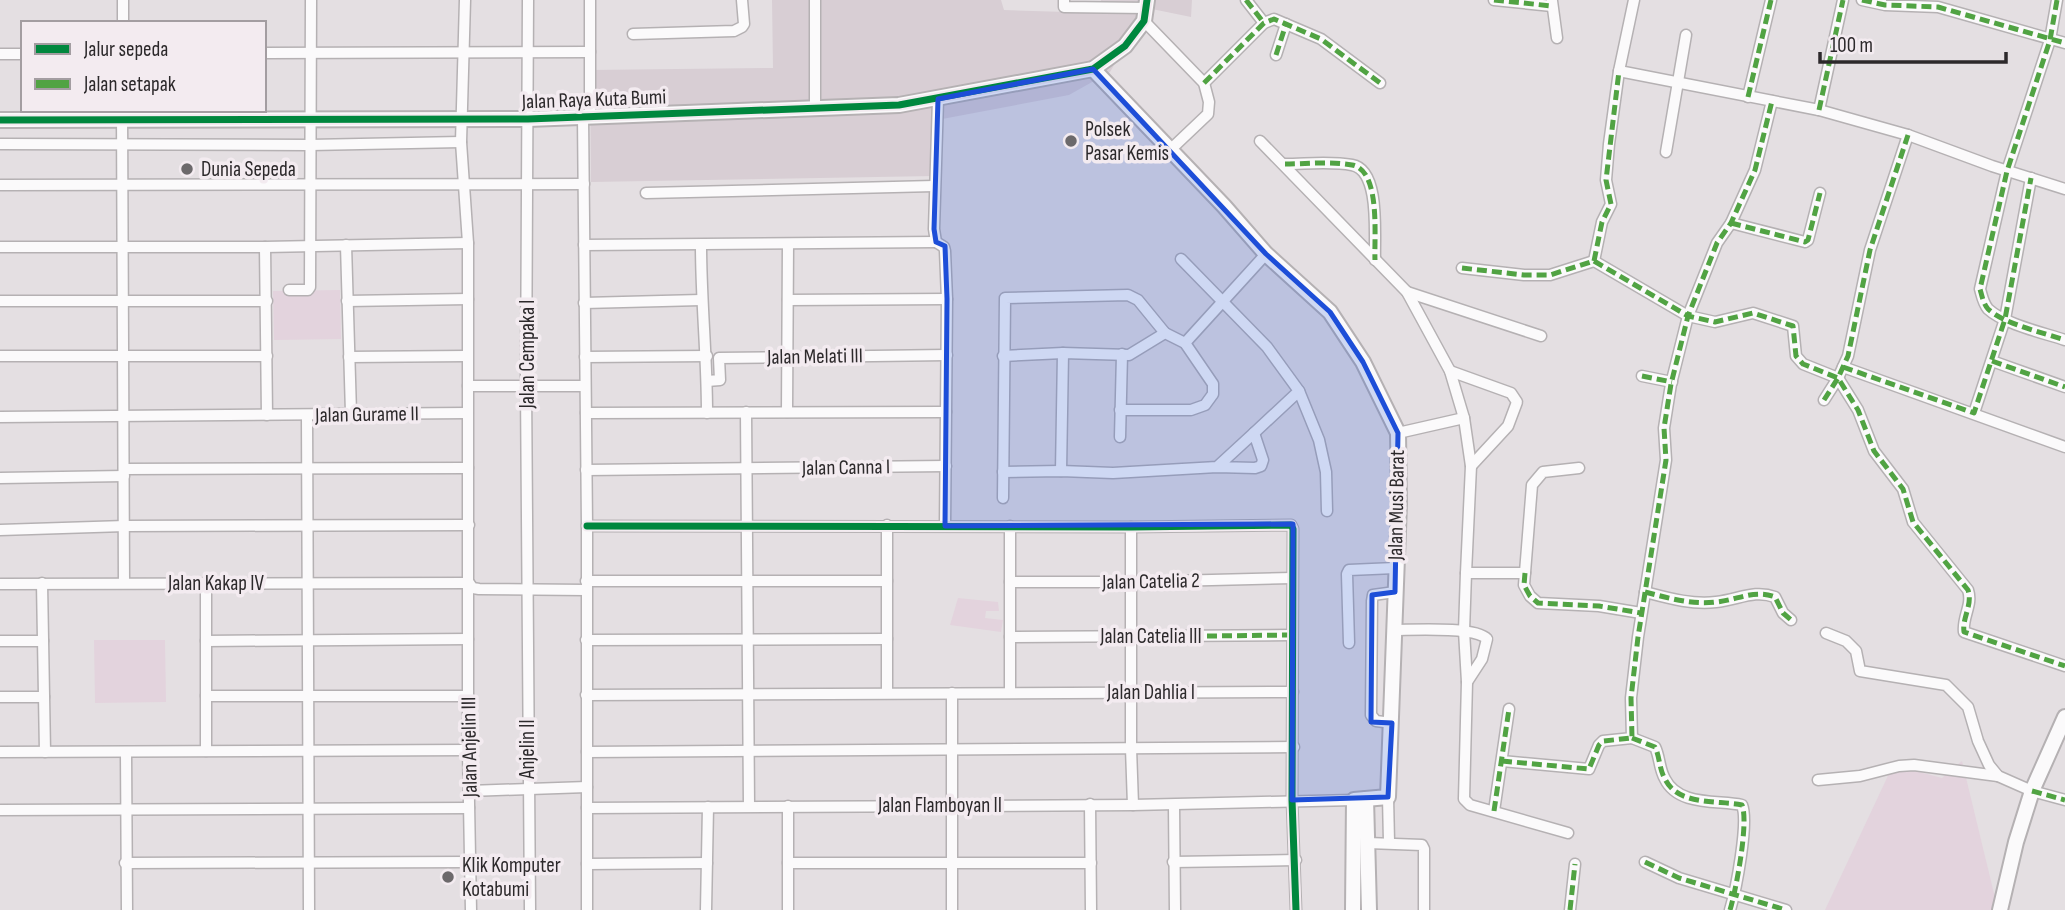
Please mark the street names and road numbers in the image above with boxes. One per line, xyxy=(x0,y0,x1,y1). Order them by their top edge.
street label: Jalan Raya Kuta Bumi xyxy=(520,84,667,115)
street label: Jalan Cempaka I xyxy=(515,299,540,410)
street label: Jalan Melati III xyxy=(766,343,863,370)
street label: Jalan Gurame II xyxy=(314,401,419,428)
street label: Jalan Musi Barat xyxy=(1383,450,1410,561)
street label: Jalan Canna I xyxy=(801,454,890,481)
street label: Jalan Catelia 2 xyxy=(1101,568,1200,595)
street label: Jalan Kakap IV xyxy=(167,571,265,596)
street label: Jalan Catelia III xyxy=(1099,624,1202,649)
street label: Jalan Dahlia I xyxy=(1106,680,1195,705)
street label: Jalan Anjelin III xyxy=(456,696,483,798)
street label: Anjelin II xyxy=(515,719,540,780)
street label: Jalan Flamboyan II xyxy=(877,793,1002,818)

